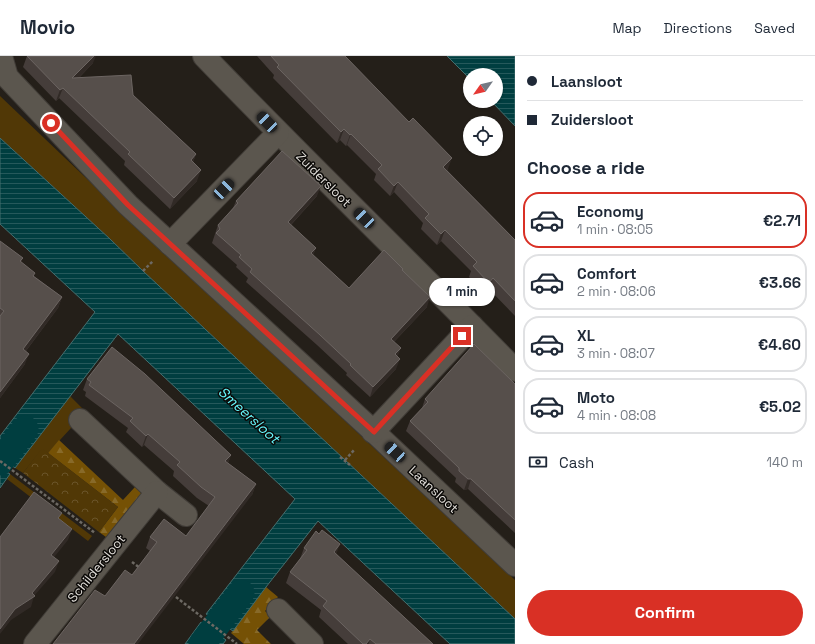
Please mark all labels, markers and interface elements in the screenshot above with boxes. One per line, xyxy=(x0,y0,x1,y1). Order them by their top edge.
text: Movio xyxy=(20,15,75,40)
text: Map xyxy=(612,19,642,37)
text: Directions xyxy=(664,19,732,37)
text: Saved xyxy=(754,19,795,37)
north arrow xyxy=(463,68,503,108)
map controls xyxy=(463,68,503,156)
text: Laansloot xyxy=(551,72,623,91)
car xyxy=(254,109,280,135)
text: Zuidersloot xyxy=(551,110,634,129)
route start xyxy=(42,114,60,132)
button: locate xyxy=(463,116,503,156)
street label: Zuidersloot xyxy=(292,148,355,211)
text: Choose a ride xyxy=(527,156,645,179)
car xyxy=(211,176,237,202)
icon: car xyxy=(529,202,565,238)
text: Economy xyxy=(577,202,644,221)
car xyxy=(351,205,377,231)
text: €2.71 xyxy=(763,211,801,230)
text: 1 min · 08:05 xyxy=(577,221,653,238)
icon: car xyxy=(529,264,565,300)
text: Comfort xyxy=(577,264,637,283)
text: €3.66 xyxy=(759,273,801,292)
callout: 1 min xyxy=(429,278,495,306)
text: 1 min xyxy=(446,283,478,300)
text: 2 min · 08:06 xyxy=(577,283,656,300)
icon: car xyxy=(529,326,565,362)
text: XL xyxy=(577,326,595,345)
route end xyxy=(453,327,471,345)
text: €4.60 xyxy=(758,335,801,354)
text: 3 min · 08:07 xyxy=(577,345,655,362)
water label: Smeersloot xyxy=(215,383,285,448)
icon: car xyxy=(529,388,565,424)
text: Moto xyxy=(577,388,615,407)
text: €5.02 xyxy=(759,397,801,416)
text: 4 min · 08:08 xyxy=(577,407,656,424)
car xyxy=(382,439,408,465)
icon: cash xyxy=(527,451,549,473)
text: Cash xyxy=(559,453,594,472)
text: 140 m xyxy=(767,454,803,471)
street label: Laansloot xyxy=(405,462,462,517)
street label: Schildersloot xyxy=(64,531,129,606)
button: Confirm xyxy=(527,590,803,636)

